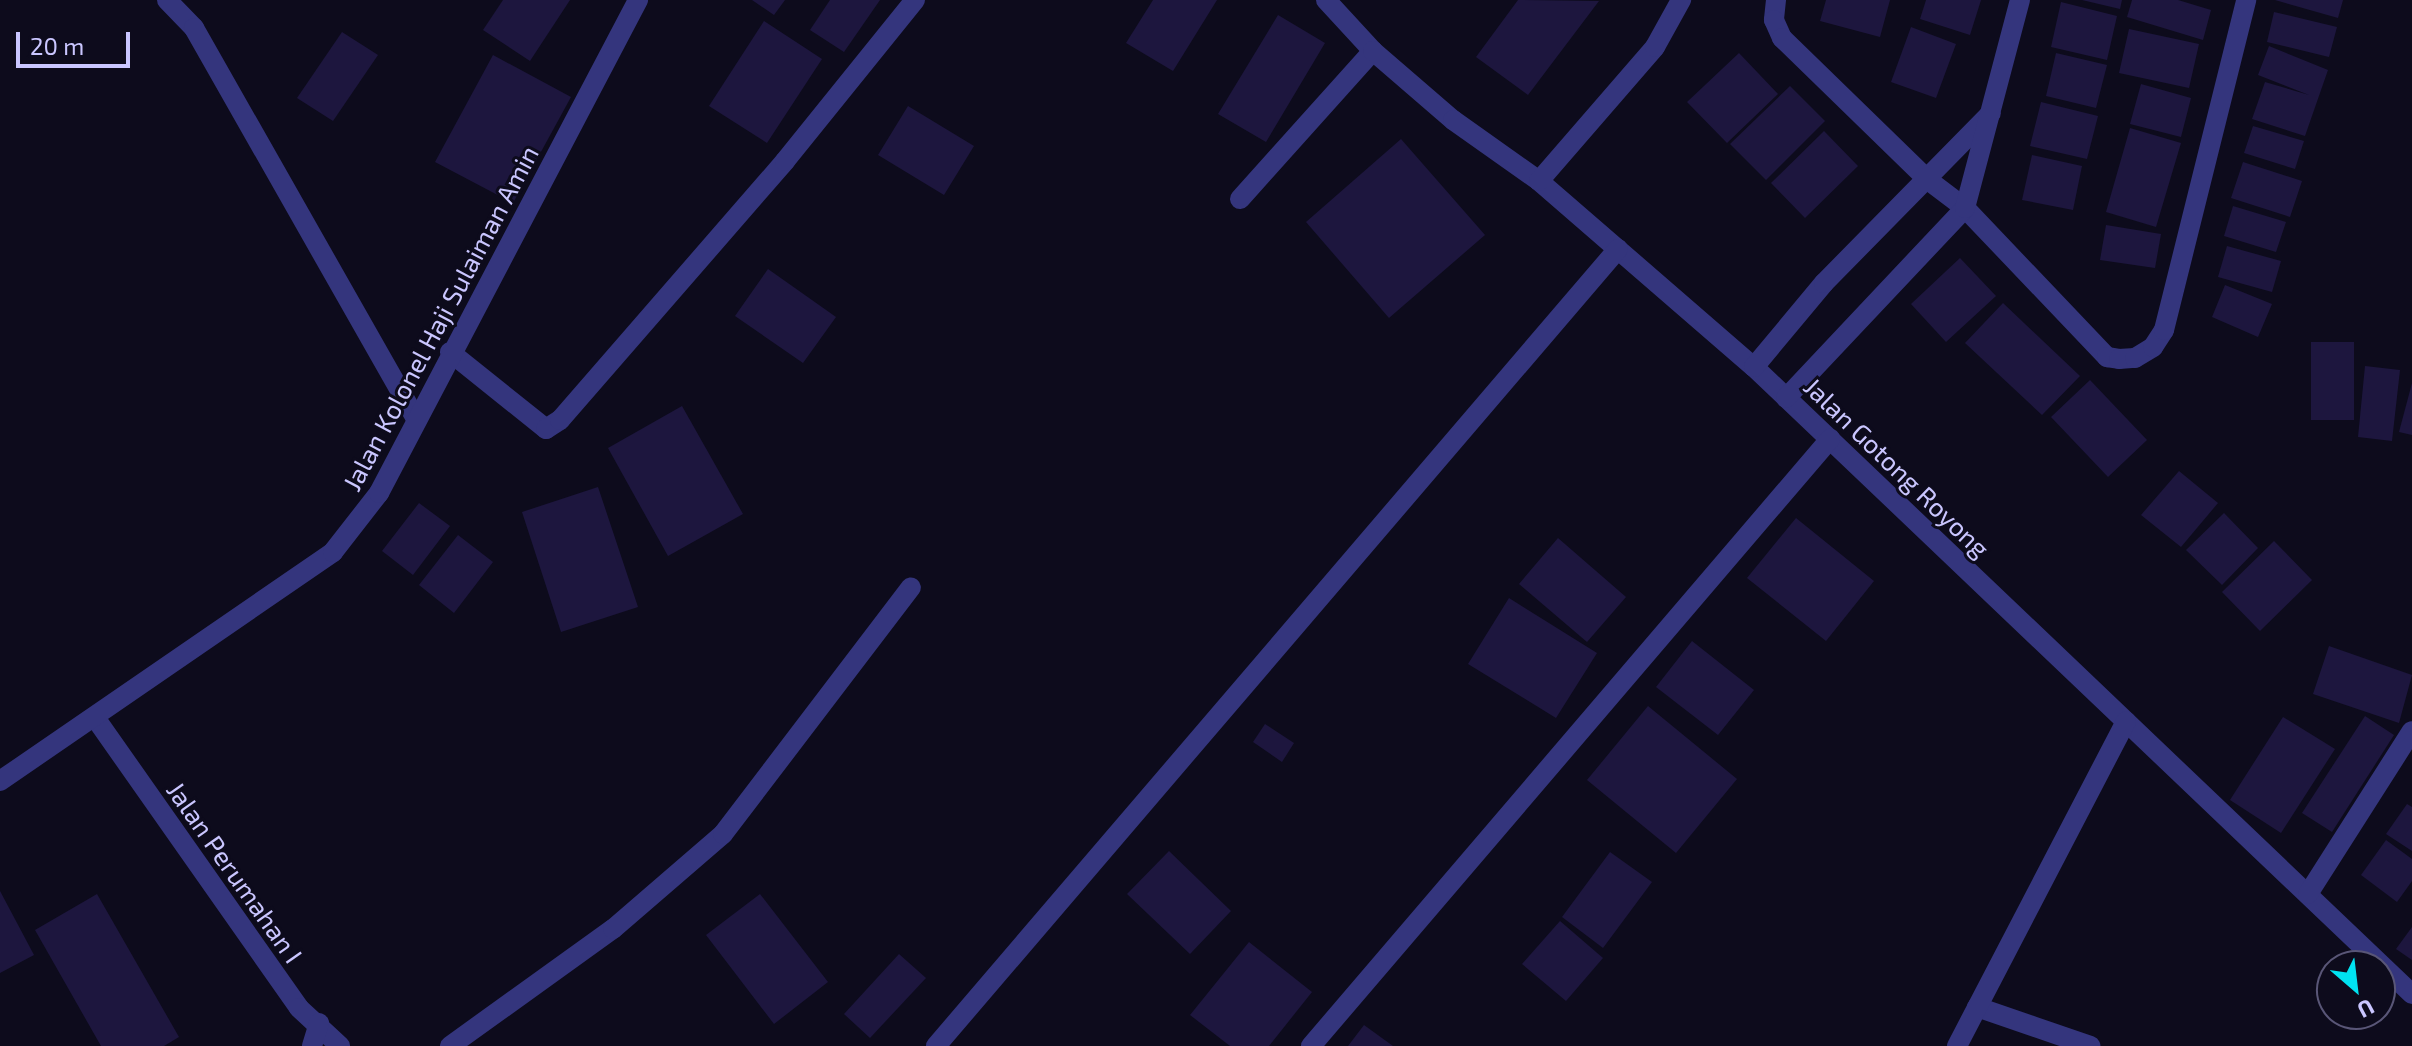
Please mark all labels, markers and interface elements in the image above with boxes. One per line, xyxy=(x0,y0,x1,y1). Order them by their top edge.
scale bar xyxy=(20,16,134,66)
text: 20 m xyxy=(30,31,84,60)
street label: Jalan Kolonel Haji Sulaiman Amin xyxy=(335,140,545,496)
street label: Jalan Gotong Royong xyxy=(1798,370,1996,564)
street label: Jalan Perumahan I xyxy=(161,775,309,969)
north arrow xyxy=(2316,950,2396,1030)
text: U xyxy=(2354,994,2379,1024)

